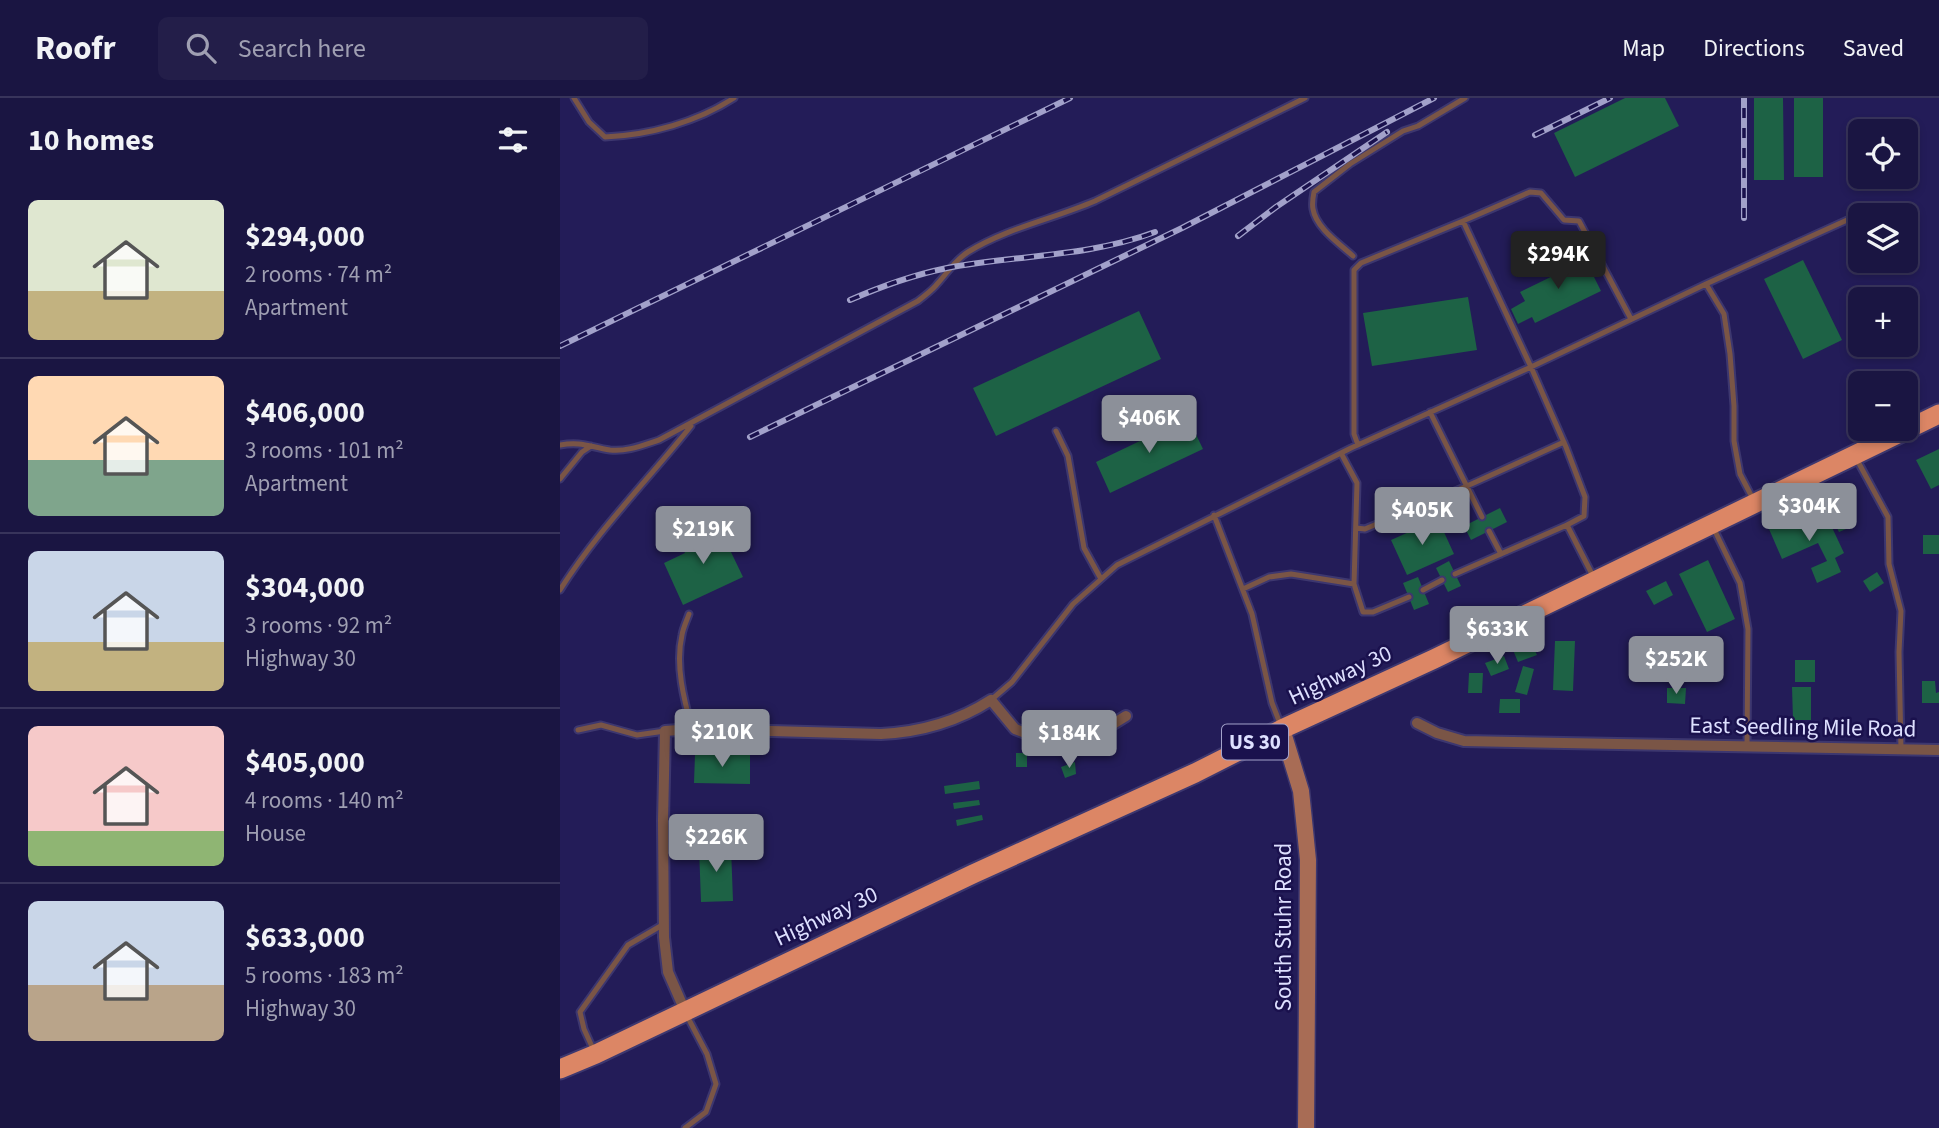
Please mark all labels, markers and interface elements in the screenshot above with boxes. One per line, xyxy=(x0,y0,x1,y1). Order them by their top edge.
search box xyxy=(158,17,648,80)
text: Roofr xyxy=(35,25,116,72)
icon: search xyxy=(182,29,220,67)
text: Search here xyxy=(238,30,366,67)
text: Map xyxy=(1622,31,1665,66)
text: Directions xyxy=(1703,31,1805,66)
text: Saved xyxy=(1843,31,1904,66)
text: 10 homes xyxy=(28,119,154,162)
map controls xyxy=(1848,119,1918,441)
button: locate xyxy=(1848,119,1918,189)
icon: filters xyxy=(494,121,532,159)
button: layers xyxy=(1848,203,1918,273)
text: $294,000 xyxy=(245,215,365,258)
icon: home xyxy=(84,228,168,312)
pin: $294K xyxy=(1509,232,1607,291)
text: $294K xyxy=(1527,237,1589,270)
text: 2 rooms · 74 m² xyxy=(245,258,392,291)
button: + xyxy=(1848,287,1918,357)
text: Apartment xyxy=(245,291,348,324)
button: − xyxy=(1848,371,1918,441)
text: $406,000 xyxy=(245,391,365,434)
pin: $406K xyxy=(1100,396,1198,455)
text: $406K xyxy=(1118,401,1180,434)
icon: home xyxy=(84,404,168,488)
text: 3 rooms · 101 m² xyxy=(245,434,404,467)
text: Apartment xyxy=(245,467,348,500)
pin: $304K xyxy=(1760,484,1858,543)
pin: $405K xyxy=(1373,488,1471,547)
text: $304K xyxy=(1778,489,1840,522)
text: $405K xyxy=(1391,493,1453,526)
pin: $219K xyxy=(654,506,752,566)
text: $219K xyxy=(672,512,734,545)
text: $304,000 xyxy=(245,566,365,609)
icon: home xyxy=(84,579,168,663)
pin: $633K xyxy=(1448,606,1546,666)
text: 3 rooms · 92 m² xyxy=(245,609,392,642)
text: $633K xyxy=(1466,612,1528,645)
pin: $252K xyxy=(1627,636,1725,696)
street label: Highway 30 xyxy=(1283,637,1397,713)
text: Highway 30 xyxy=(245,642,356,675)
text: $252K xyxy=(1645,642,1707,675)
street label: East Seedling Mile Road xyxy=(1689,709,1917,745)
pin: $210K xyxy=(673,710,771,769)
pin: $184K xyxy=(1020,710,1118,770)
text: $210K xyxy=(691,715,753,748)
text: $184K xyxy=(1038,716,1100,749)
road number: US 30 xyxy=(1222,724,1288,760)
text: $405,000 xyxy=(245,741,365,784)
icon: home xyxy=(84,754,168,838)
text: 4 rooms · 140 m² xyxy=(245,784,404,817)
pin: $226K xyxy=(667,814,765,874)
text: House xyxy=(245,817,306,850)
text: $226K xyxy=(685,820,747,853)
street label: South Stuhr Road xyxy=(1267,843,1300,1011)
street label: Highway 30 xyxy=(769,878,883,954)
text: $633,000 xyxy=(245,916,365,959)
icon: home xyxy=(84,929,168,1013)
text: 5 rooms · 183 m² xyxy=(245,959,404,992)
text: Highway 30 xyxy=(245,992,356,1025)

